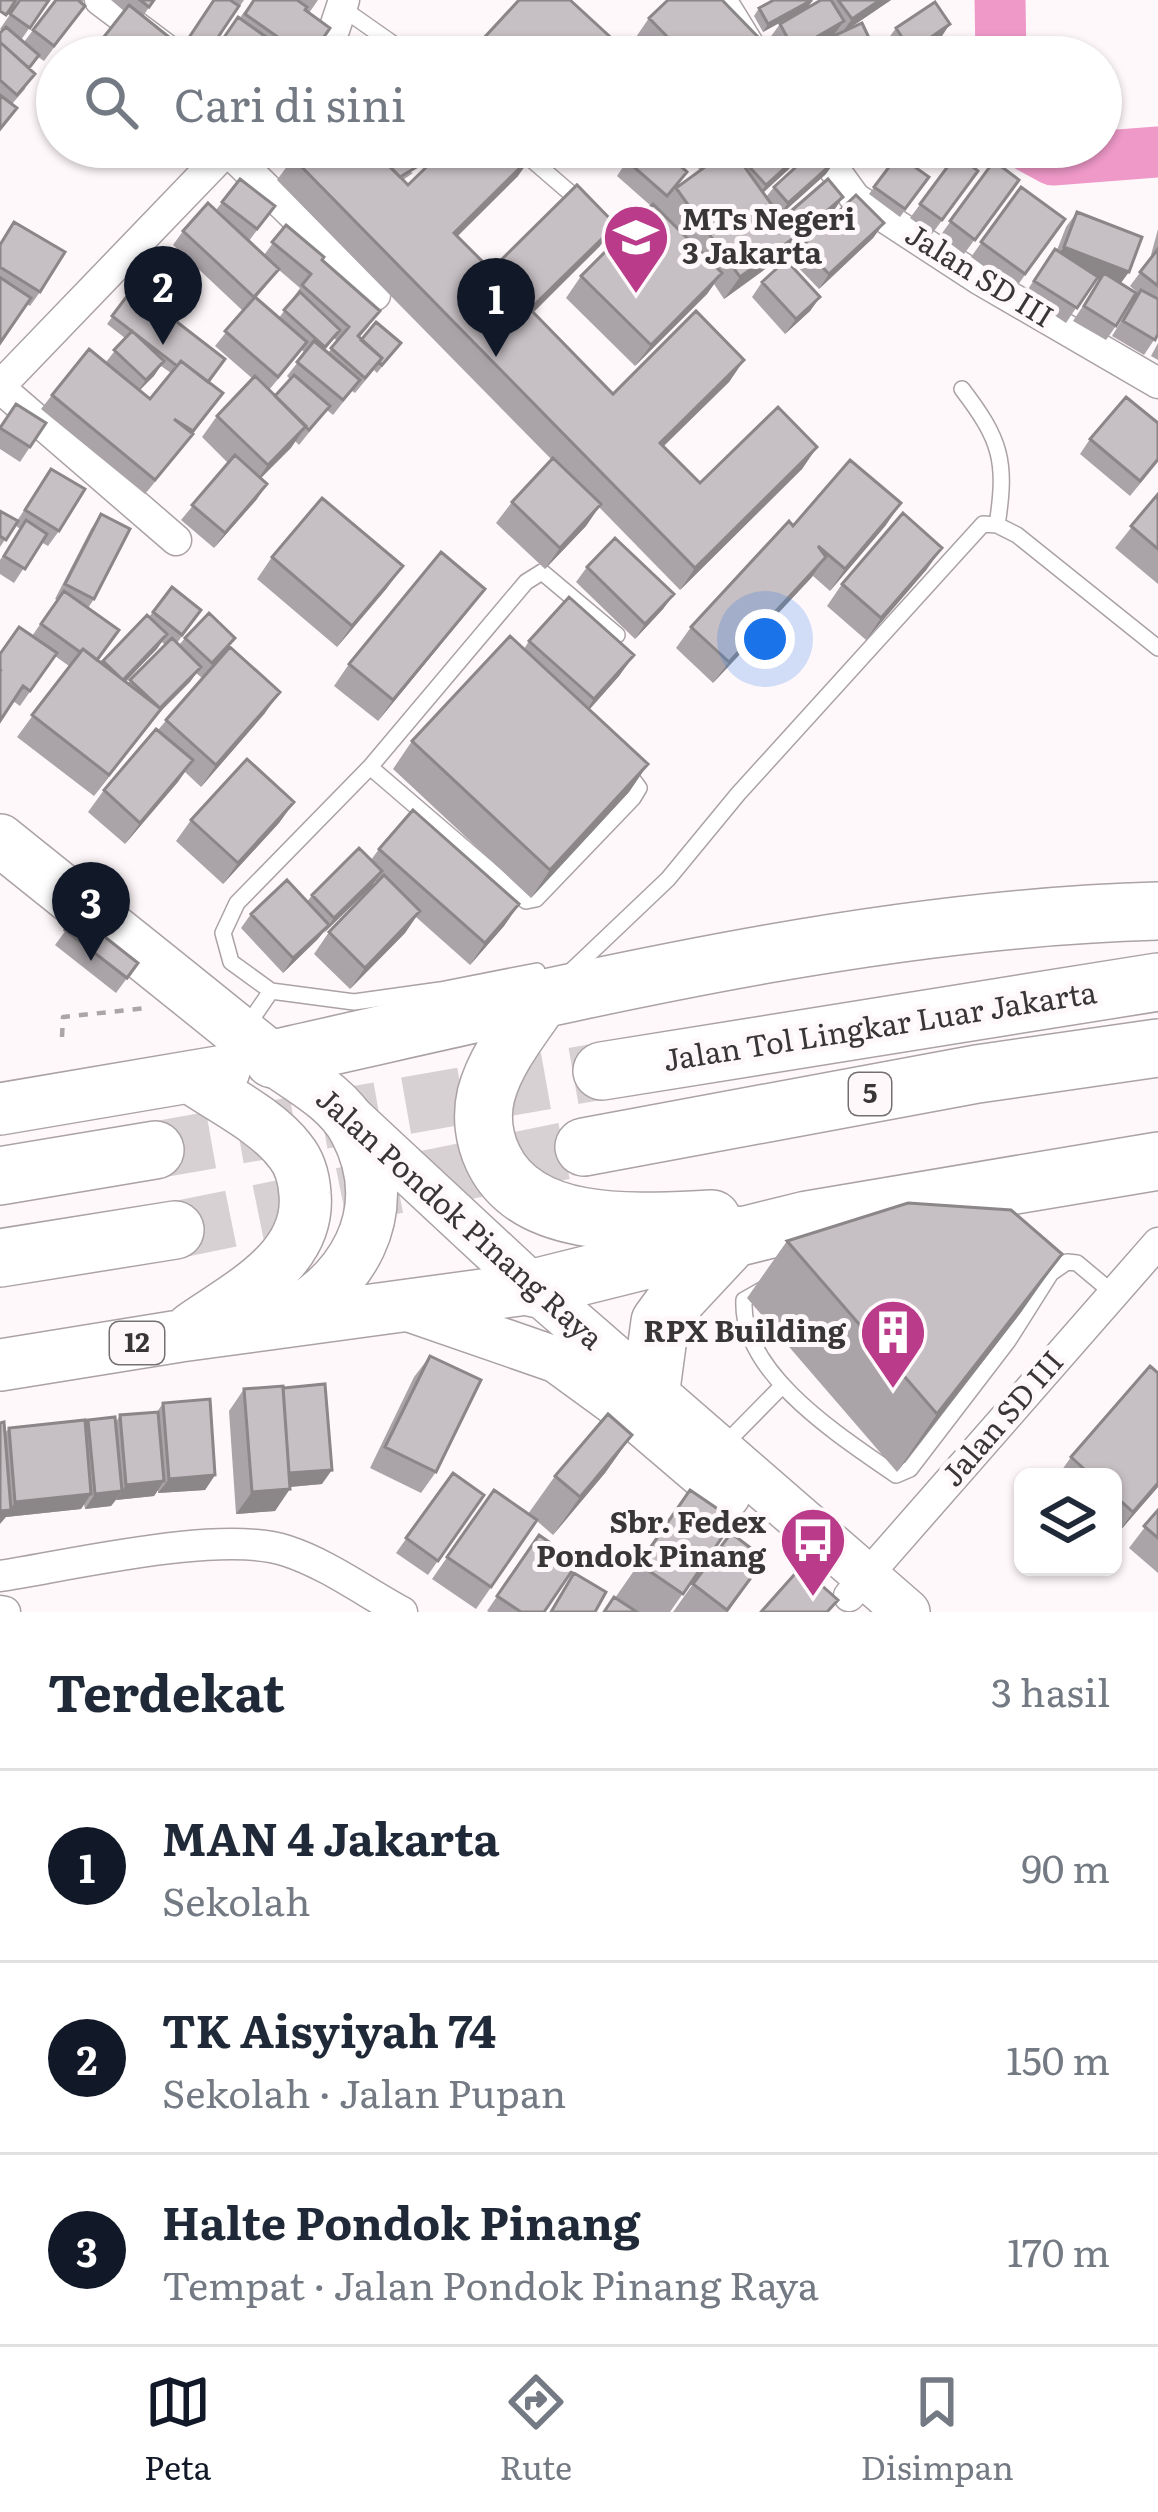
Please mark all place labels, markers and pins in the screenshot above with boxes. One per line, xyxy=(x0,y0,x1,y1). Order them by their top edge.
place label: MTs Negeri 3 Jakarta xyxy=(682,195,856,273)
school or university icon: MTs Negeri 3 Jakarta xyxy=(601,202,671,296)
pin: 2 xyxy=(124,246,202,345)
pin: 1 xyxy=(457,258,535,357)
pin: 3 xyxy=(52,862,130,961)
building icon: RPX Building xyxy=(858,1297,928,1391)
place label: RPX Building xyxy=(643,1307,847,1351)
place label: Sbr. Fedex Pondok Pinang xyxy=(536,1498,767,1576)
bus stop icon: Sbr. Fedex Pondok Pinang xyxy=(778,1505,848,1599)

